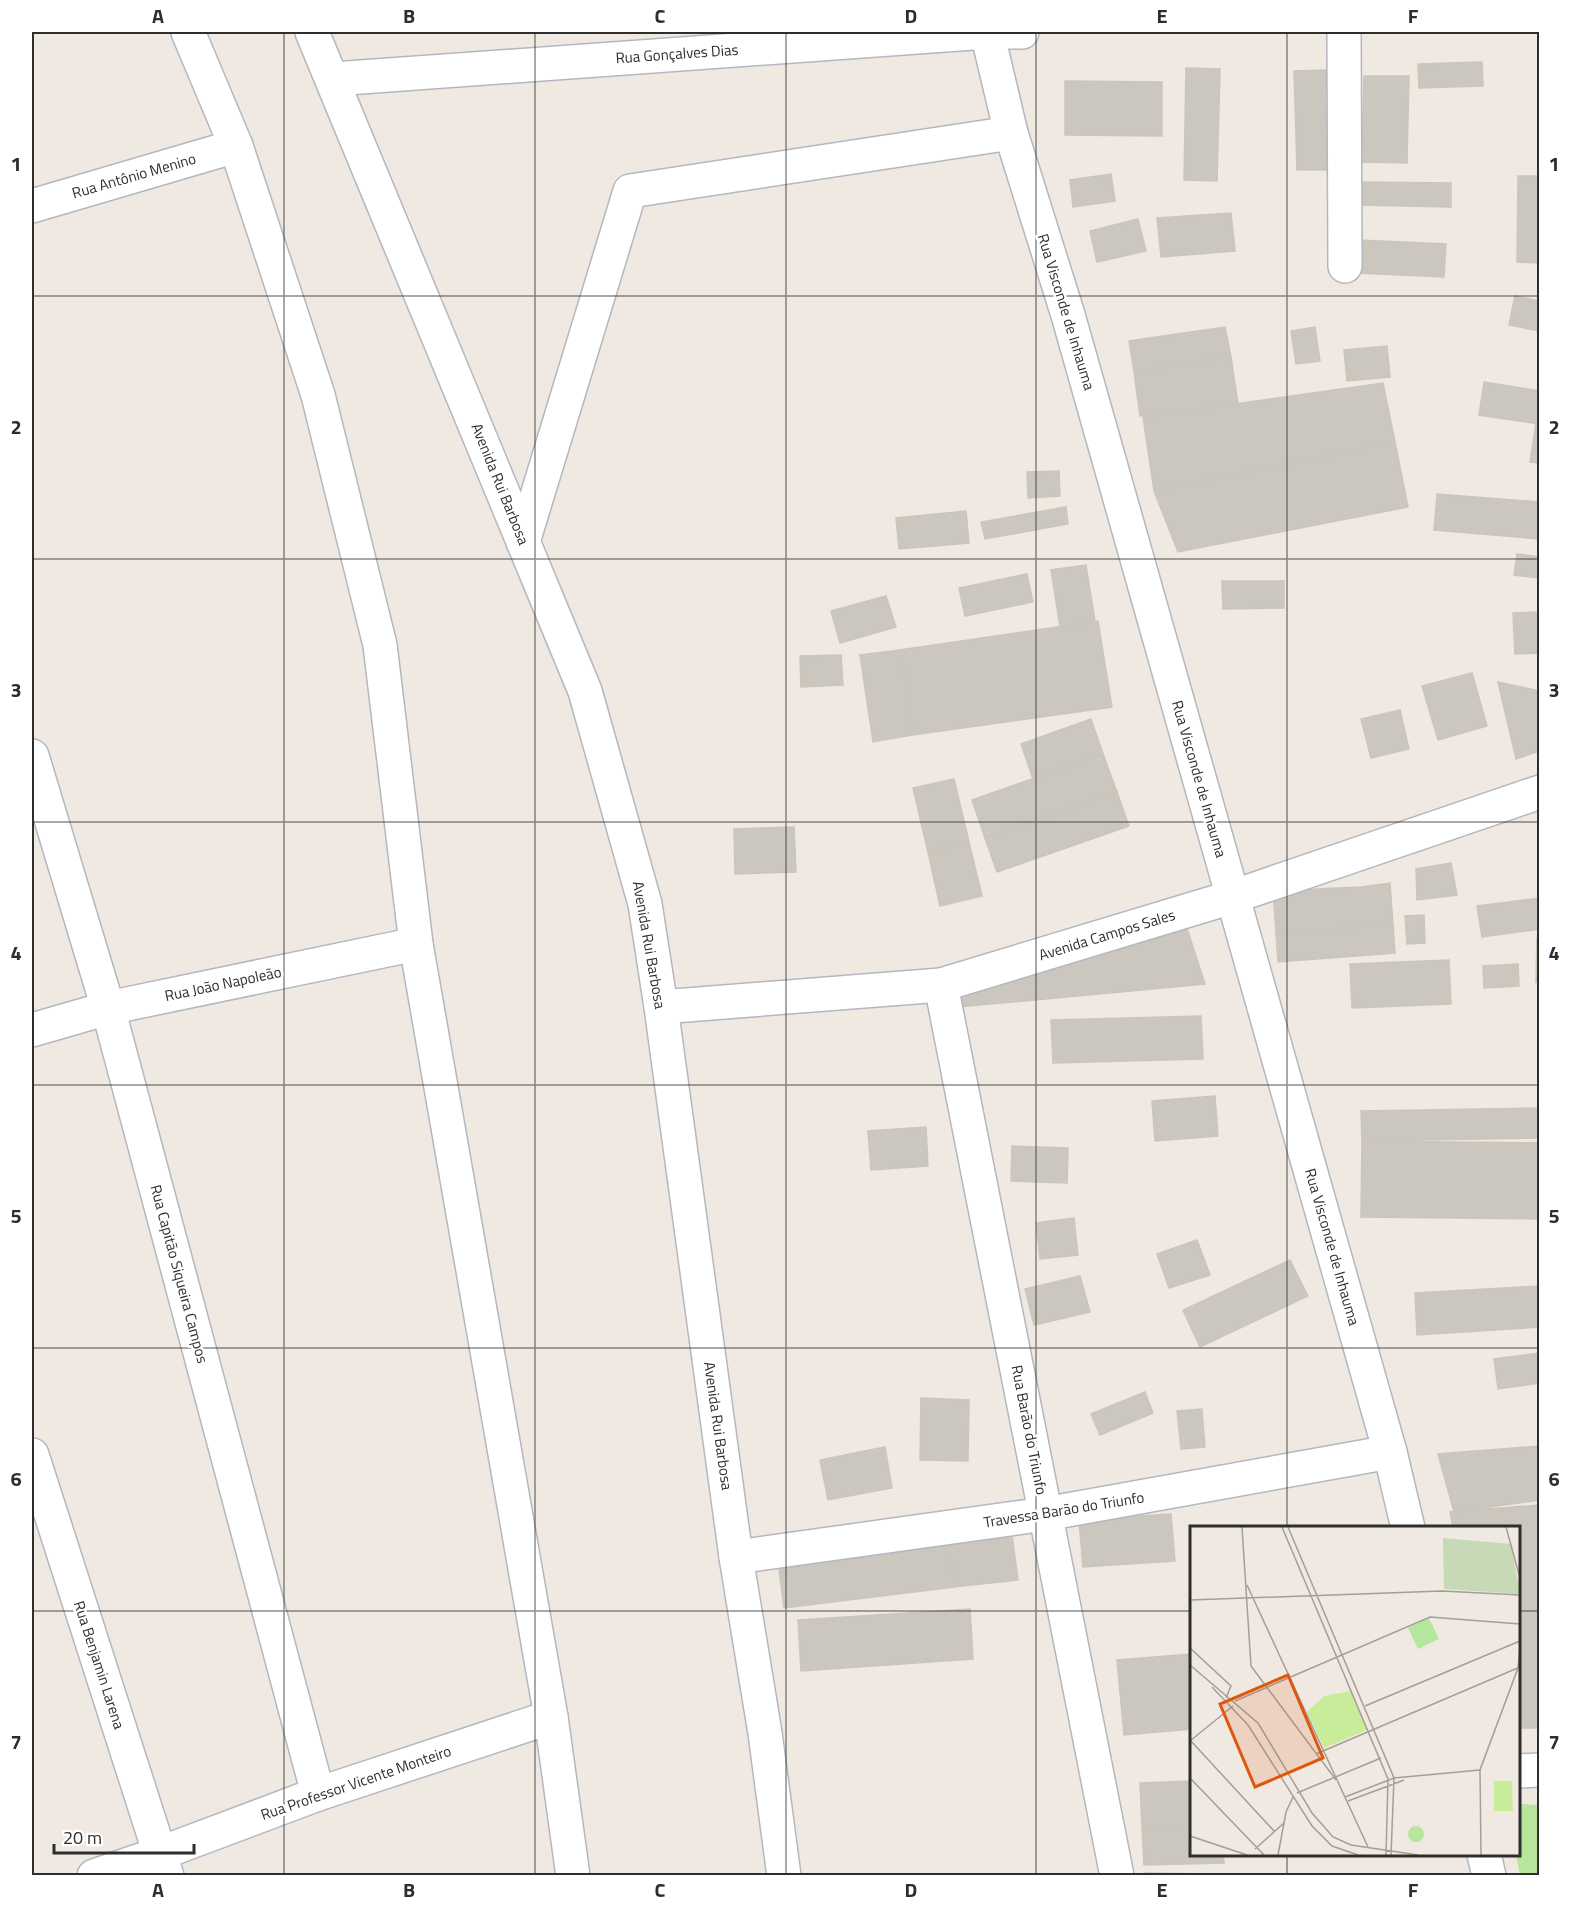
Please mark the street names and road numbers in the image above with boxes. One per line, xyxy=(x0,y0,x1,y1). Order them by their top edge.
street label: Rua Gonçalves Dias xyxy=(615,38,739,69)
street label: Rua Antônio Menino xyxy=(69,147,199,204)
street label: Rua Visconde de Inhauma xyxy=(1032,231,1101,393)
street label: Avenida Rui Barbosa xyxy=(466,420,536,549)
street label: Rua Visconde de Inhauma xyxy=(1166,698,1233,861)
street label: Avenida Rui Barbosa xyxy=(627,879,672,1011)
street label: Avenida Campos Sales xyxy=(1036,903,1178,966)
street label: Rua João Napoleão xyxy=(162,960,283,1007)
street label: Rua Visconde de Inhauma xyxy=(1299,1166,1366,1329)
street label: Rua Capitão Siqueira Campos xyxy=(145,1182,214,1366)
street label: Avenida Rui Barbosa xyxy=(698,1360,739,1492)
street label: Rua Barão do Triunfo xyxy=(1006,1363,1053,1497)
street label: Travessa Barão do Triunfo xyxy=(982,1485,1146,1534)
street label: Rua Benjamin Larena xyxy=(68,1598,131,1732)
street label: Rua Professor Vicente Monteiro xyxy=(257,1739,454,1826)

